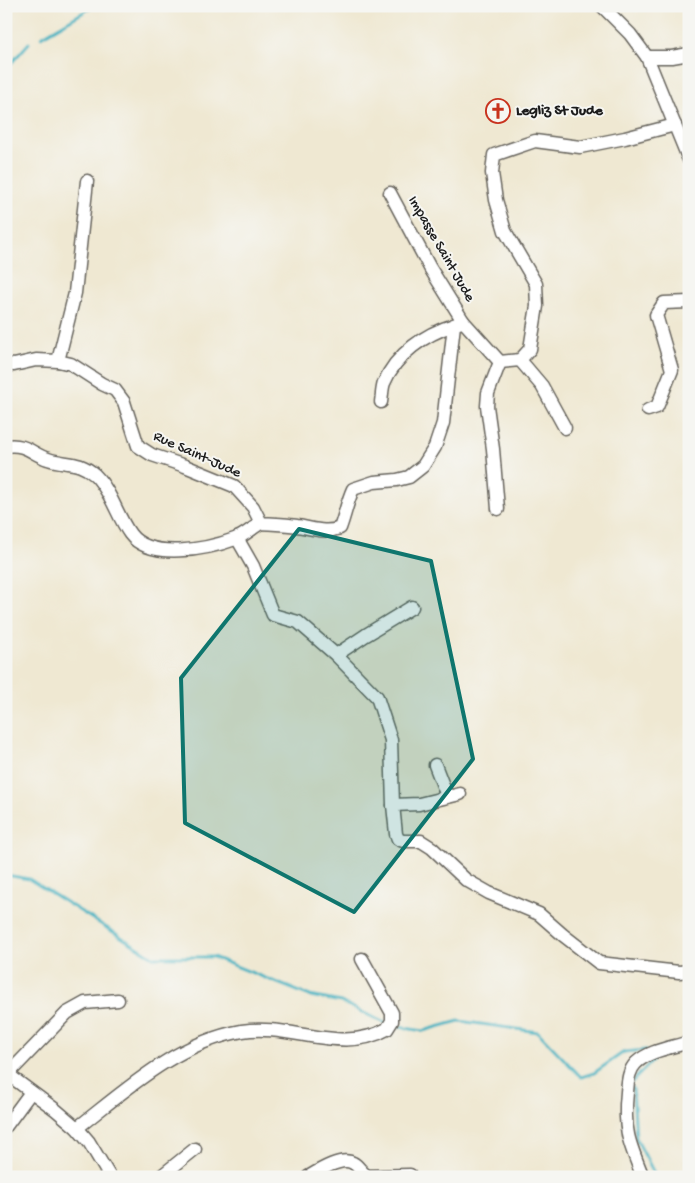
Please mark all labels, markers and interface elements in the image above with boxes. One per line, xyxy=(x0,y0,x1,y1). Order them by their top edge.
church icon: Legliz St Jude xyxy=(485,98,511,124)
place label: Legliz St Jude xyxy=(516,102,604,120)
street label: Impasse Saint Jude xyxy=(403,193,479,305)
street label: Rue Saint-Jude xyxy=(150,428,244,482)

